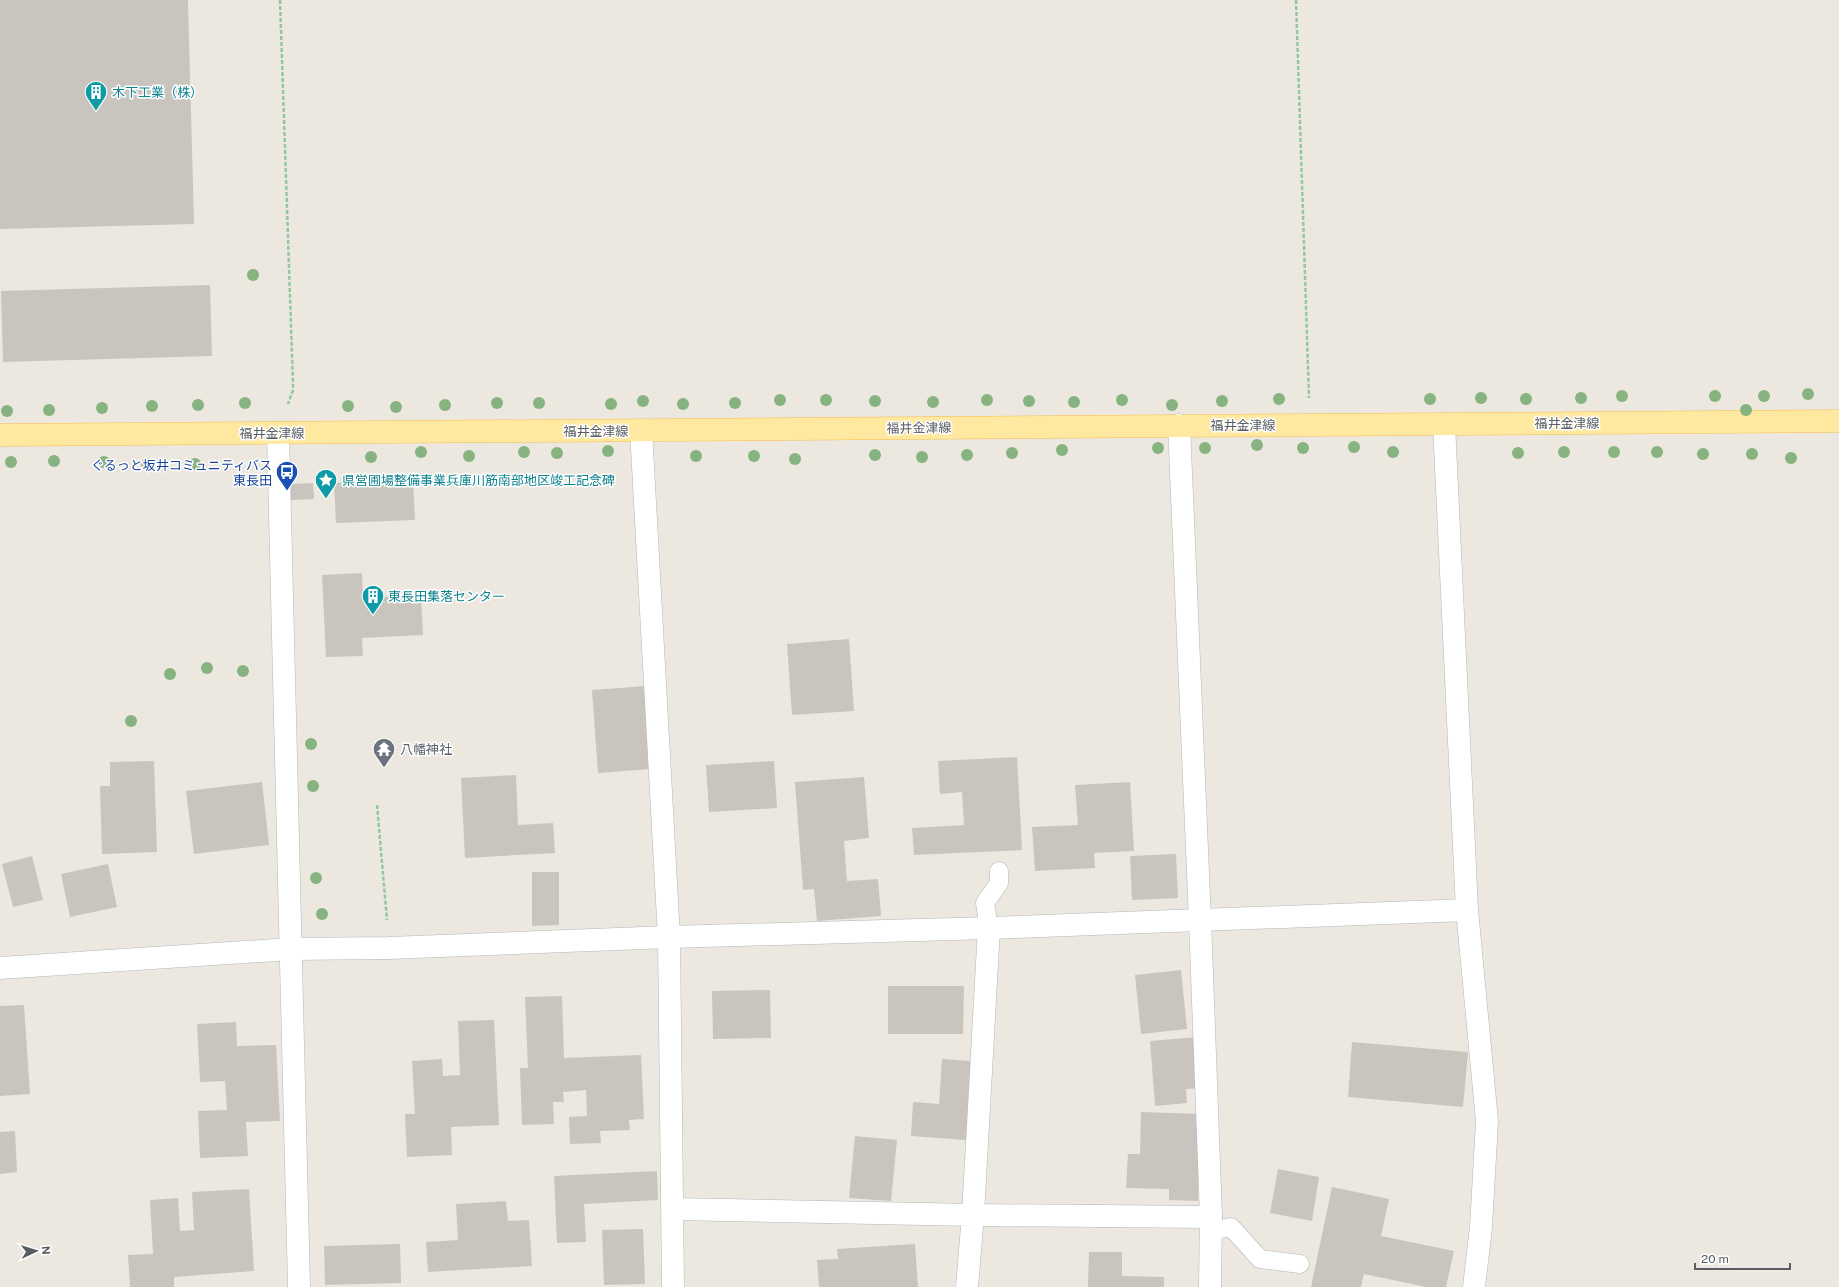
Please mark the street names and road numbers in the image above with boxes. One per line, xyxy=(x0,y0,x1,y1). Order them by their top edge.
street label: 福井金津線 xyxy=(1534,416,1600,431)
street label: 福井金津線 xyxy=(1210,418,1276,433)
street label: 福井金津線 xyxy=(886,420,952,436)
street label: 福井金津線 xyxy=(563,424,629,439)
street label: 福井金津線 xyxy=(239,426,305,441)

